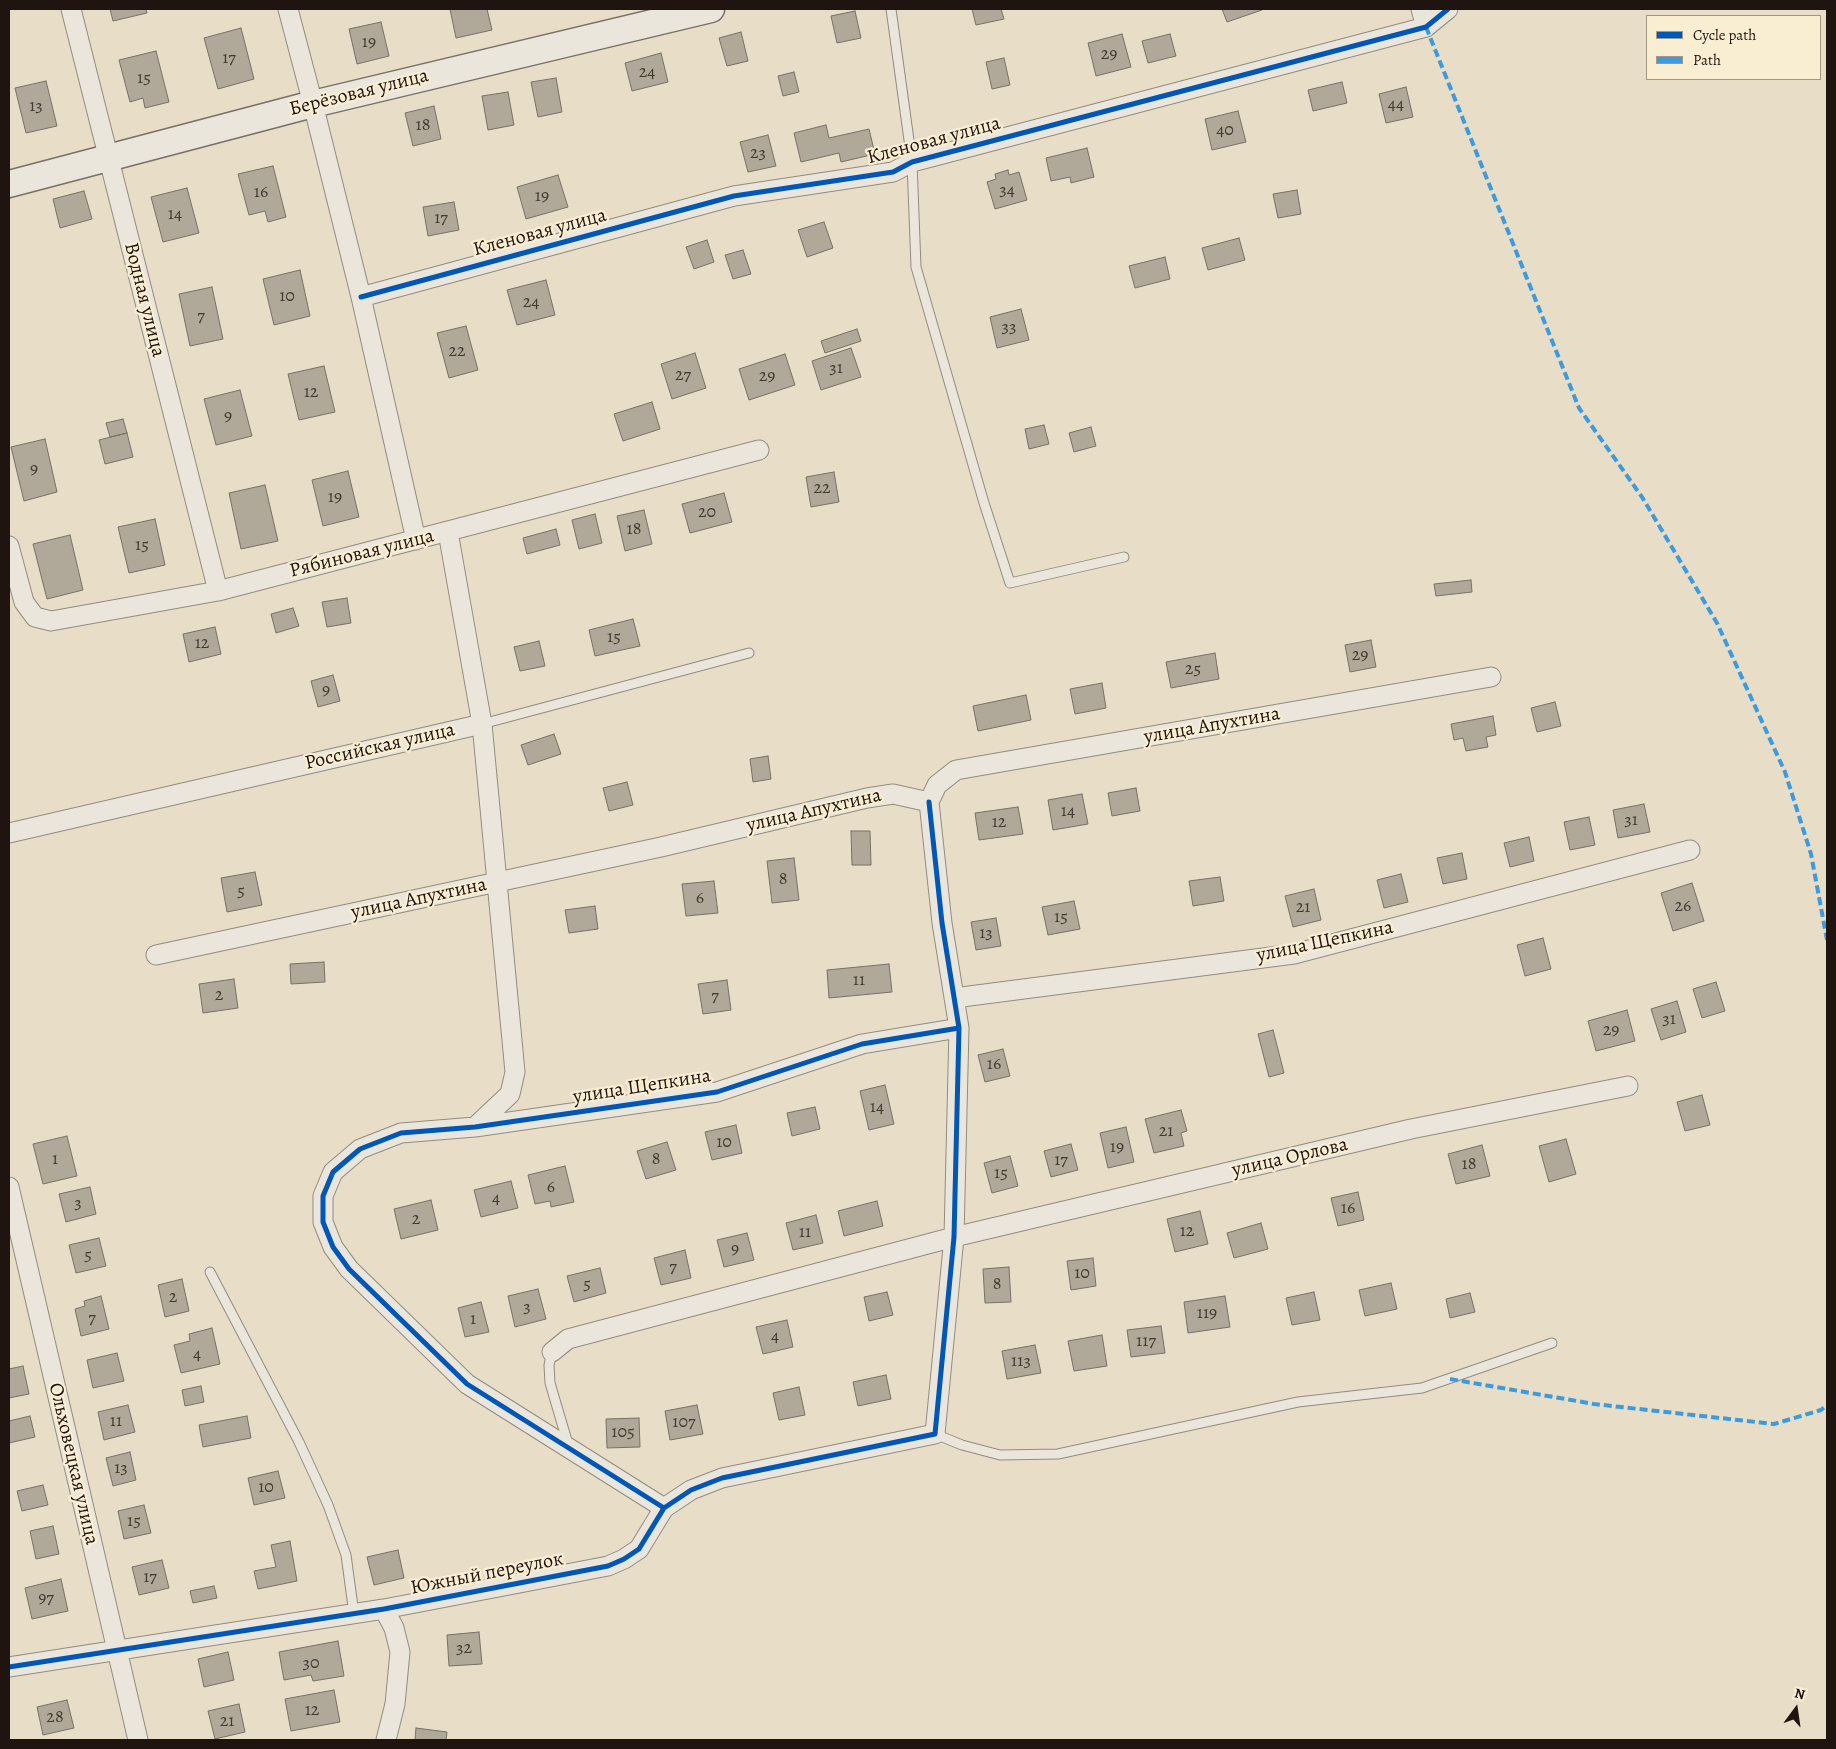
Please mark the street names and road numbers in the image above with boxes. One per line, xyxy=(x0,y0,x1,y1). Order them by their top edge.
street label: Берёзовая улица xyxy=(287,64,431,122)
street label: Кленовая улица xyxy=(865,112,1003,170)
street label: Кленовая улица xyxy=(471,204,609,262)
street label: Водная улица xyxy=(118,240,170,360)
street label: Рябиновая улица xyxy=(287,524,437,584)
street label: улица Апухтина xyxy=(1142,702,1282,750)
street label: Российская улица xyxy=(303,718,457,776)
street label: улица Апухтина xyxy=(744,784,884,838)
street label: улица Апухтина xyxy=(349,873,489,925)
street label: улица Щепкина xyxy=(1254,916,1396,968)
street label: улица Щепкина xyxy=(571,1064,713,1110)
street label: улица Орлова xyxy=(1230,1133,1350,1183)
street label: Ольховецкая улица xyxy=(43,1381,103,1547)
street label: Южный переулок xyxy=(408,1547,566,1601)

